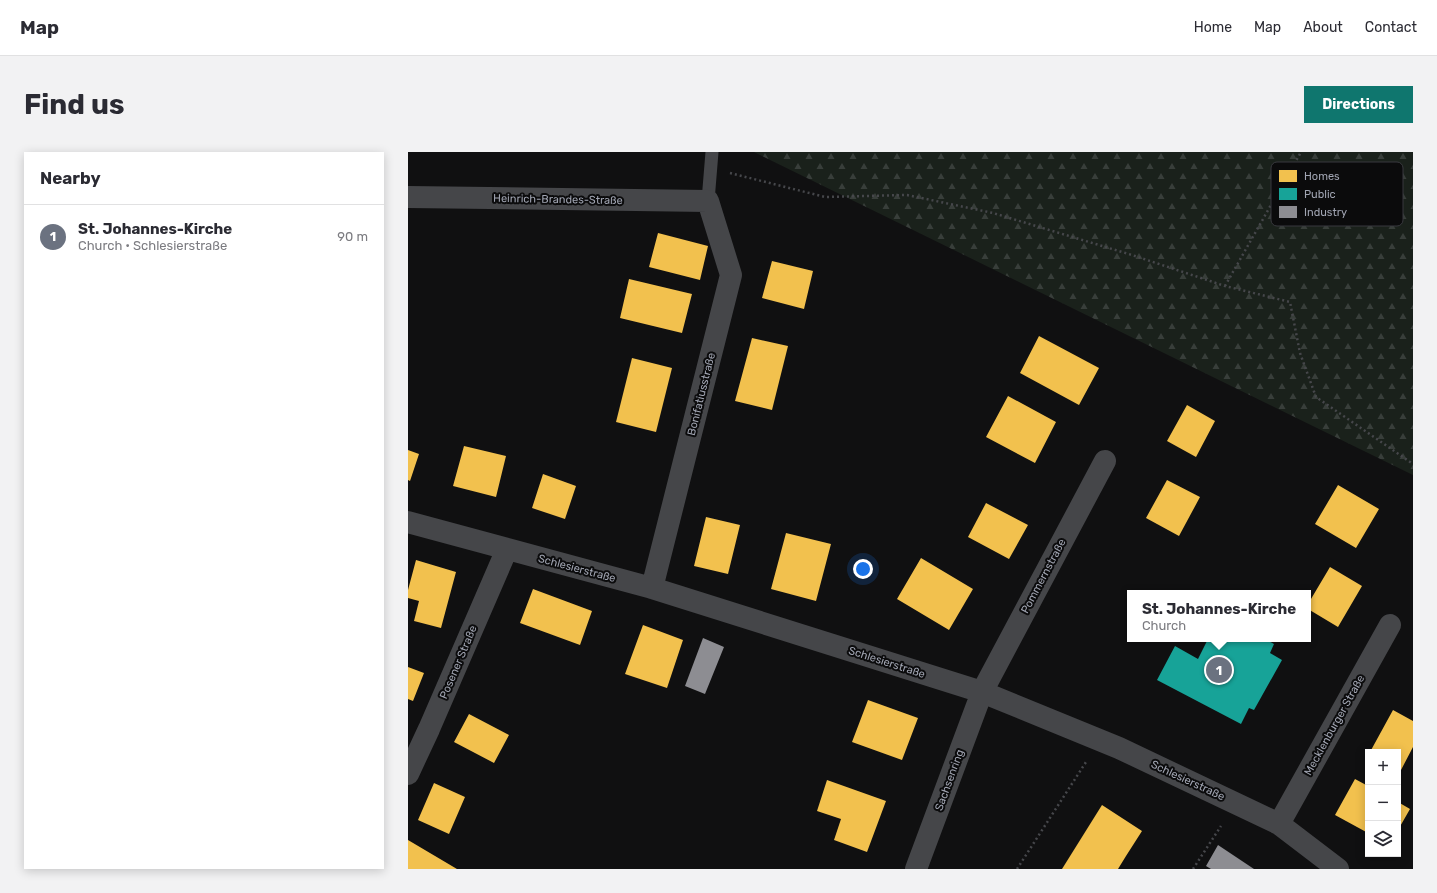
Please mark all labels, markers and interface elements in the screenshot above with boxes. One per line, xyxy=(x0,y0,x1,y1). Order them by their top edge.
text: Map xyxy=(20,16,59,39)
text: Home xyxy=(1194,19,1232,36)
text: Map xyxy=(1254,19,1281,36)
text: About xyxy=(1303,19,1343,36)
text: Contact xyxy=(1365,19,1417,36)
button: Directions xyxy=(1304,86,1413,123)
text: Find us xyxy=(24,88,124,121)
legend xyxy=(1271,162,1403,226)
text: Nearby xyxy=(40,168,101,188)
text: Homes xyxy=(1304,170,1340,183)
text: Public xyxy=(1304,188,1336,201)
street label: Heinrich-Brandes-Straße xyxy=(493,192,623,207)
text: Industry xyxy=(1304,206,1347,219)
text: St. Johannes-Kirche xyxy=(78,220,232,238)
text: 1 xyxy=(50,229,56,244)
text: 90 m xyxy=(337,229,368,244)
text: Church · Schlesierstraße xyxy=(78,238,227,253)
street label: Bonifatiusstraße xyxy=(685,351,718,437)
street label: Pommernstraße xyxy=(1018,537,1069,616)
street label: Schlesierstraße xyxy=(537,552,617,585)
your location xyxy=(853,559,873,579)
popup xyxy=(1127,590,1311,642)
text: St. Johannes-Kirche xyxy=(1142,600,1296,618)
text: Church xyxy=(1142,618,1186,633)
street label: Posener Straße xyxy=(437,624,480,701)
street label: Schlesierstraße xyxy=(847,644,927,681)
pin: 1 xyxy=(1206,655,1232,685)
street label: Mecklenburger Straße xyxy=(1301,673,1367,778)
street label: Sachsenring xyxy=(932,748,967,813)
map controls xyxy=(1365,749,1401,857)
button: + xyxy=(1365,749,1401,785)
street label: Schlesierstraße xyxy=(1149,758,1227,803)
button: − xyxy=(1365,785,1401,821)
button: layers xyxy=(1365,821,1401,857)

